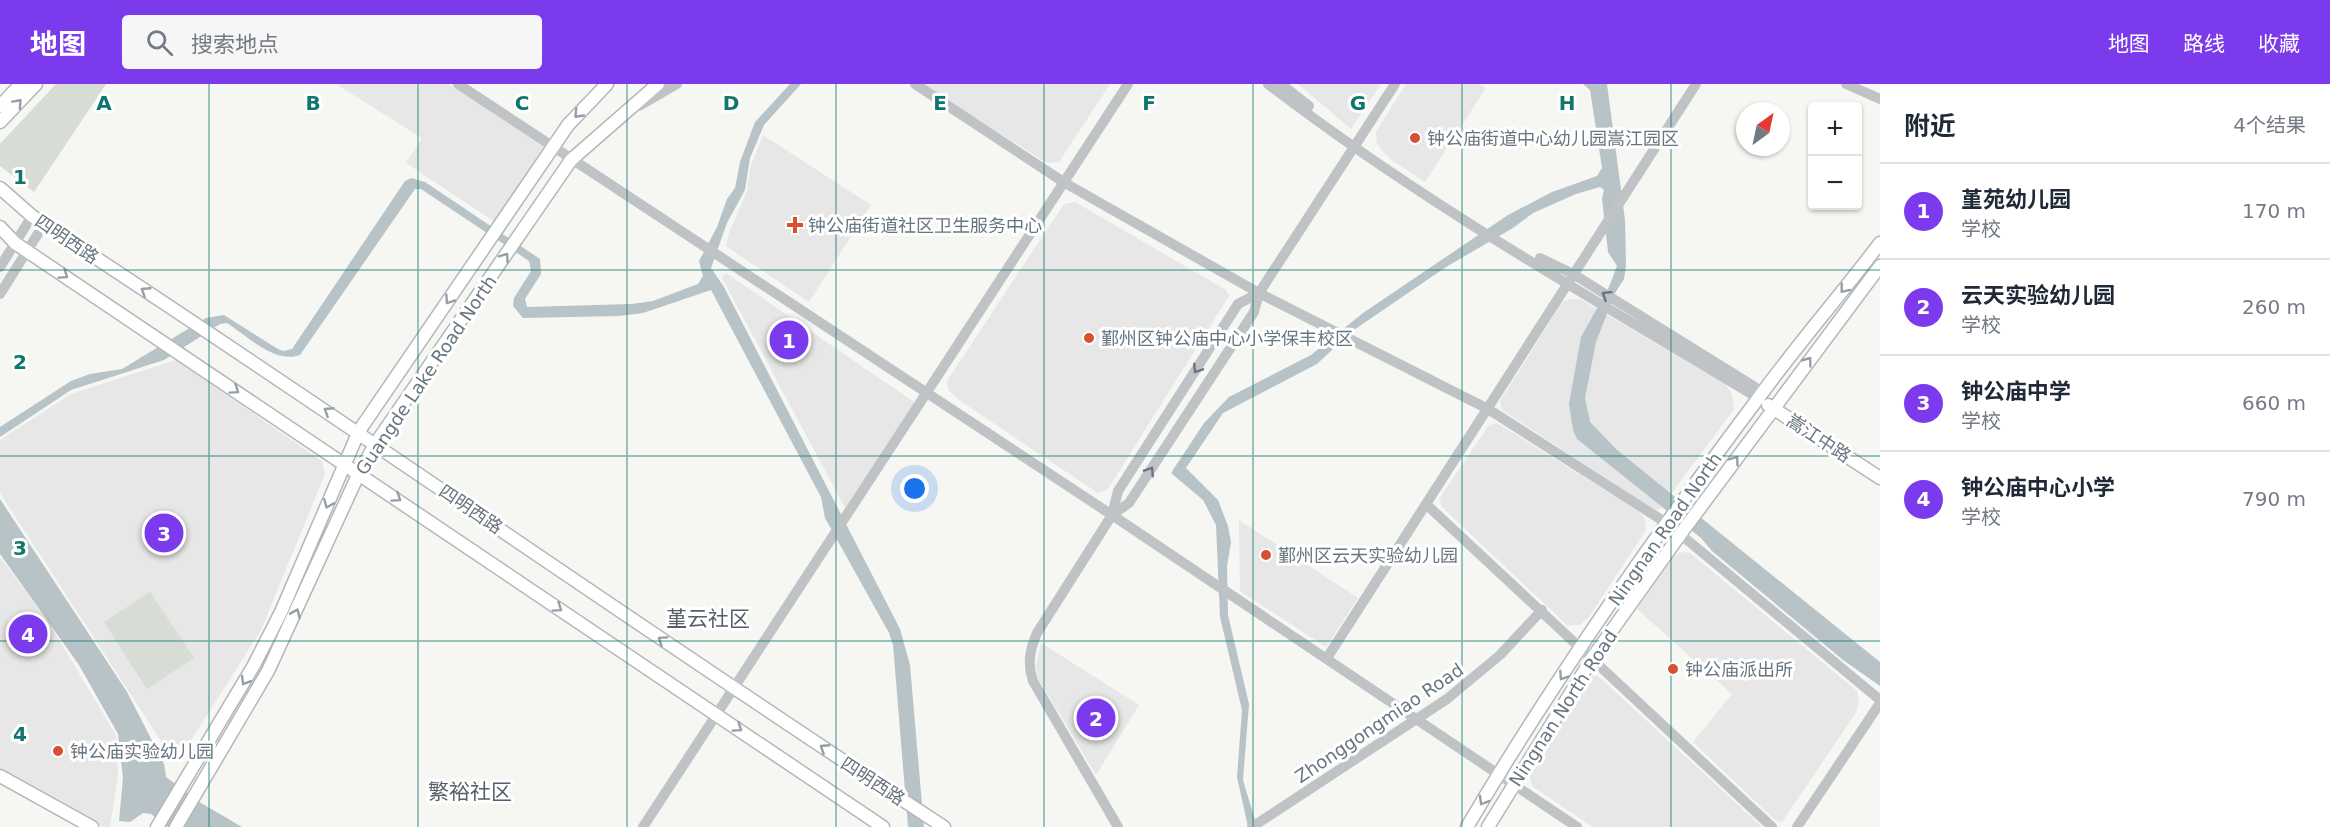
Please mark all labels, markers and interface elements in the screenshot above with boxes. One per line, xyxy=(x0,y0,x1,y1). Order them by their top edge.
search box xyxy=(122,15,542,69)
icon: search xyxy=(143,26,176,59)
text: 地图 xyxy=(30,28,86,61)
text: 搜索地点 xyxy=(191,32,279,57)
text: 地图 xyxy=(2108,32,2150,56)
text: 路线 xyxy=(2183,32,2225,56)
text: 收藏 xyxy=(2258,32,2300,56)
text: A xyxy=(96,91,112,115)
text: B xyxy=(305,91,321,115)
text: C xyxy=(515,91,529,115)
text: D xyxy=(723,91,739,115)
text: E xyxy=(933,91,947,115)
text: F xyxy=(1142,91,1156,115)
text: G xyxy=(1350,91,1366,115)
text: H xyxy=(1559,91,1575,115)
one-way arrow xyxy=(11,100,22,110)
north arrow xyxy=(1736,102,1790,156)
map controls xyxy=(1808,102,1862,210)
button: + xyxy=(1808,102,1862,156)
one-way arrow xyxy=(574,108,585,118)
text: 附近 xyxy=(1904,111,1956,141)
text: 4个结果 xyxy=(2233,113,2306,137)
place label: 钟公庙街道中心幼儿园嵩江园区 xyxy=(1427,128,1679,149)
marker: 钟公庙街道中心幼儿园嵩江园区 xyxy=(1408,131,1422,145)
button: − xyxy=(1808,156,1862,210)
text: 1 xyxy=(13,165,27,189)
text: 堇苑幼儿园 xyxy=(1961,187,2071,212)
text: 1 xyxy=(1917,199,1930,223)
text: 170 m xyxy=(2242,199,2306,223)
street label: 四明西路 xyxy=(31,210,103,268)
place label: 钟公庙街道社区卫生服务中心 xyxy=(808,215,1042,236)
marker: 钟公庙街道社区卫生服务中心 xyxy=(786,216,804,234)
text: 学校 xyxy=(1961,217,2001,241)
one-way arrow xyxy=(498,253,509,264)
one-way arrow xyxy=(57,268,68,279)
street label: Guangde Lake Road North xyxy=(351,271,501,479)
one-way arrow xyxy=(1841,283,1852,294)
text: 云天实验幼儿园 xyxy=(1961,283,2115,308)
one-way arrow xyxy=(141,287,152,298)
one-way arrow xyxy=(1602,290,1612,302)
one-way arrow xyxy=(445,293,456,304)
text: 2 xyxy=(1917,295,1930,319)
text: 260 m xyxy=(2242,295,2306,319)
text: 学校 xyxy=(1961,313,2001,337)
pin: 1 xyxy=(770,318,808,362)
place label: 鄞州区钟公庙中心小学保丰校区 xyxy=(1101,328,1353,349)
marker: 鄞州区钟公庙中心小学保丰校区 xyxy=(1082,331,1096,345)
text: 2 xyxy=(13,350,27,374)
one-way arrow xyxy=(1801,357,1812,368)
one-way arrow xyxy=(1193,362,1204,373)
text: 钟公庙中学 xyxy=(1961,379,2071,404)
one-way arrow xyxy=(228,383,239,394)
text: 3 xyxy=(1917,391,1930,415)
text: 660 m xyxy=(2242,391,2306,415)
one-way arrow xyxy=(324,407,335,418)
text: 学校 xyxy=(1961,409,2001,433)
street label: 嵩江中路 xyxy=(1783,410,1855,466)
street label: Ningnan Road North xyxy=(1604,448,1726,610)
one-way arrow xyxy=(1728,456,1739,467)
one-way arrow xyxy=(1143,467,1154,478)
your location xyxy=(900,474,929,503)
text: 钟公庙中心小学 xyxy=(1961,475,2115,500)
street label: 四明西路 xyxy=(435,480,507,538)
text: 4 xyxy=(1917,487,1930,511)
text: 790 m xyxy=(2242,487,2306,511)
one-way arrow xyxy=(391,491,401,503)
one-way arrow xyxy=(323,498,335,509)
text: 学校 xyxy=(1961,505,2001,529)
pin: 3 xyxy=(144,510,184,556)
text: 3 xyxy=(13,536,27,560)
place label: 鄞州区云天实验幼儿园 xyxy=(1278,545,1458,566)
marker: 鄞州区云天实验幼儿园 xyxy=(1259,548,1273,562)
one-way arrow xyxy=(552,600,563,611)
district label: 堇云社区 xyxy=(666,607,750,631)
one-way arrow xyxy=(289,608,301,619)
pin: 4 xyxy=(9,612,48,656)
street label: Ningnan North Road xyxy=(1505,626,1621,790)
one-way arrow xyxy=(658,636,669,647)
street label: Zhonggongmiao Road xyxy=(1291,659,1467,787)
place label: 钟公庙派出所 xyxy=(1685,659,1793,680)
marker: 钟公庙派出所 xyxy=(1666,662,1680,676)
one-way arrow xyxy=(1559,670,1571,680)
one-way arrow xyxy=(241,675,252,685)
pin: 2 xyxy=(1076,696,1116,740)
one-way arrow xyxy=(731,721,742,732)
text: 4 xyxy=(13,722,27,746)
place label: 钟公庙实验幼儿园 xyxy=(70,741,214,762)
marker: 钟公庙实验幼儿园 xyxy=(51,744,65,758)
one-way arrow xyxy=(820,744,830,756)
street label: 四明西路 xyxy=(837,753,909,809)
district label: 繁裕社区 xyxy=(428,780,512,804)
one-way arrow xyxy=(1478,795,1490,805)

